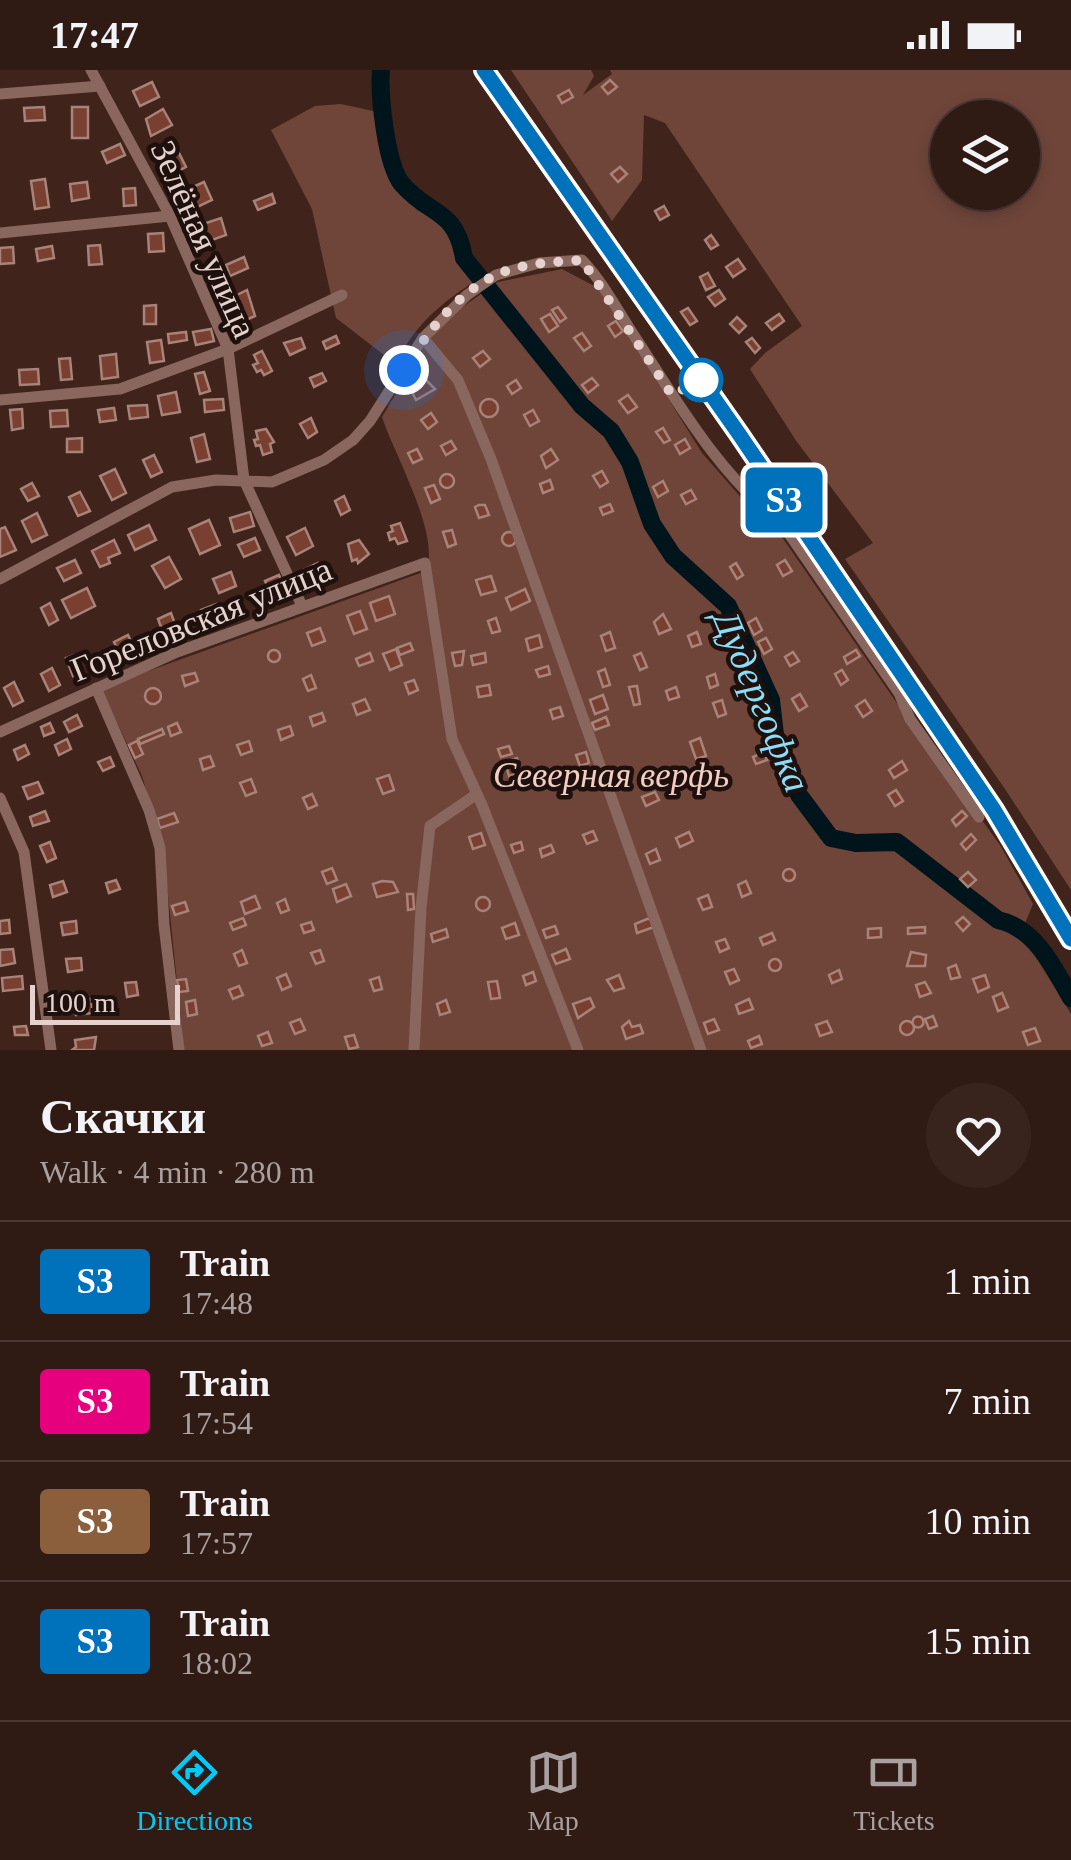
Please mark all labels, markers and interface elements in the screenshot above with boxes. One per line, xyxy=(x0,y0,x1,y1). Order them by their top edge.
text: 17:47 xyxy=(50,14,139,56)
map controls xyxy=(930,100,1040,210)
button: layers xyxy=(930,100,1040,210)
street label: Зелёная улица xyxy=(143,135,265,344)
your location xyxy=(379,345,429,395)
unlabelled marker xyxy=(680,359,722,401)
line badge: S3 xyxy=(739,468,829,532)
text: S3 xyxy=(766,481,802,520)
street label: Гореловская улица xyxy=(65,549,338,690)
water label: Дудергофка xyxy=(704,601,819,798)
park label: Северная верфь xyxy=(493,756,729,795)
scale bar xyxy=(30,980,180,1024)
text: 100 m xyxy=(45,987,116,1018)
button: heart xyxy=(926,1083,1031,1188)
text: Скачки xyxy=(40,1090,206,1143)
text: Walk · 4 min · 280 m xyxy=(40,1154,315,1190)
text: Train xyxy=(180,1242,270,1284)
text: 1 min xyxy=(943,1260,1031,1302)
text: S3 xyxy=(77,1262,113,1301)
text: 17:48 xyxy=(180,1285,253,1321)
text: Train xyxy=(180,1362,270,1404)
text: 7 min xyxy=(943,1380,1031,1422)
text: S3 xyxy=(77,1382,113,1421)
text: 17:54 xyxy=(180,1405,253,1441)
text: Train xyxy=(180,1482,270,1524)
text: 10 min xyxy=(924,1500,1031,1542)
text: S3 xyxy=(77,1502,113,1541)
text: 17:57 xyxy=(180,1525,253,1561)
text: Train xyxy=(180,1602,270,1644)
text: 15 min xyxy=(924,1620,1031,1662)
text: S3 xyxy=(77,1622,113,1661)
text: 18:02 xyxy=(180,1645,253,1681)
tab: Directions xyxy=(136,1745,253,1837)
tab: Map xyxy=(526,1745,581,1837)
tab: Tickets xyxy=(853,1745,935,1837)

